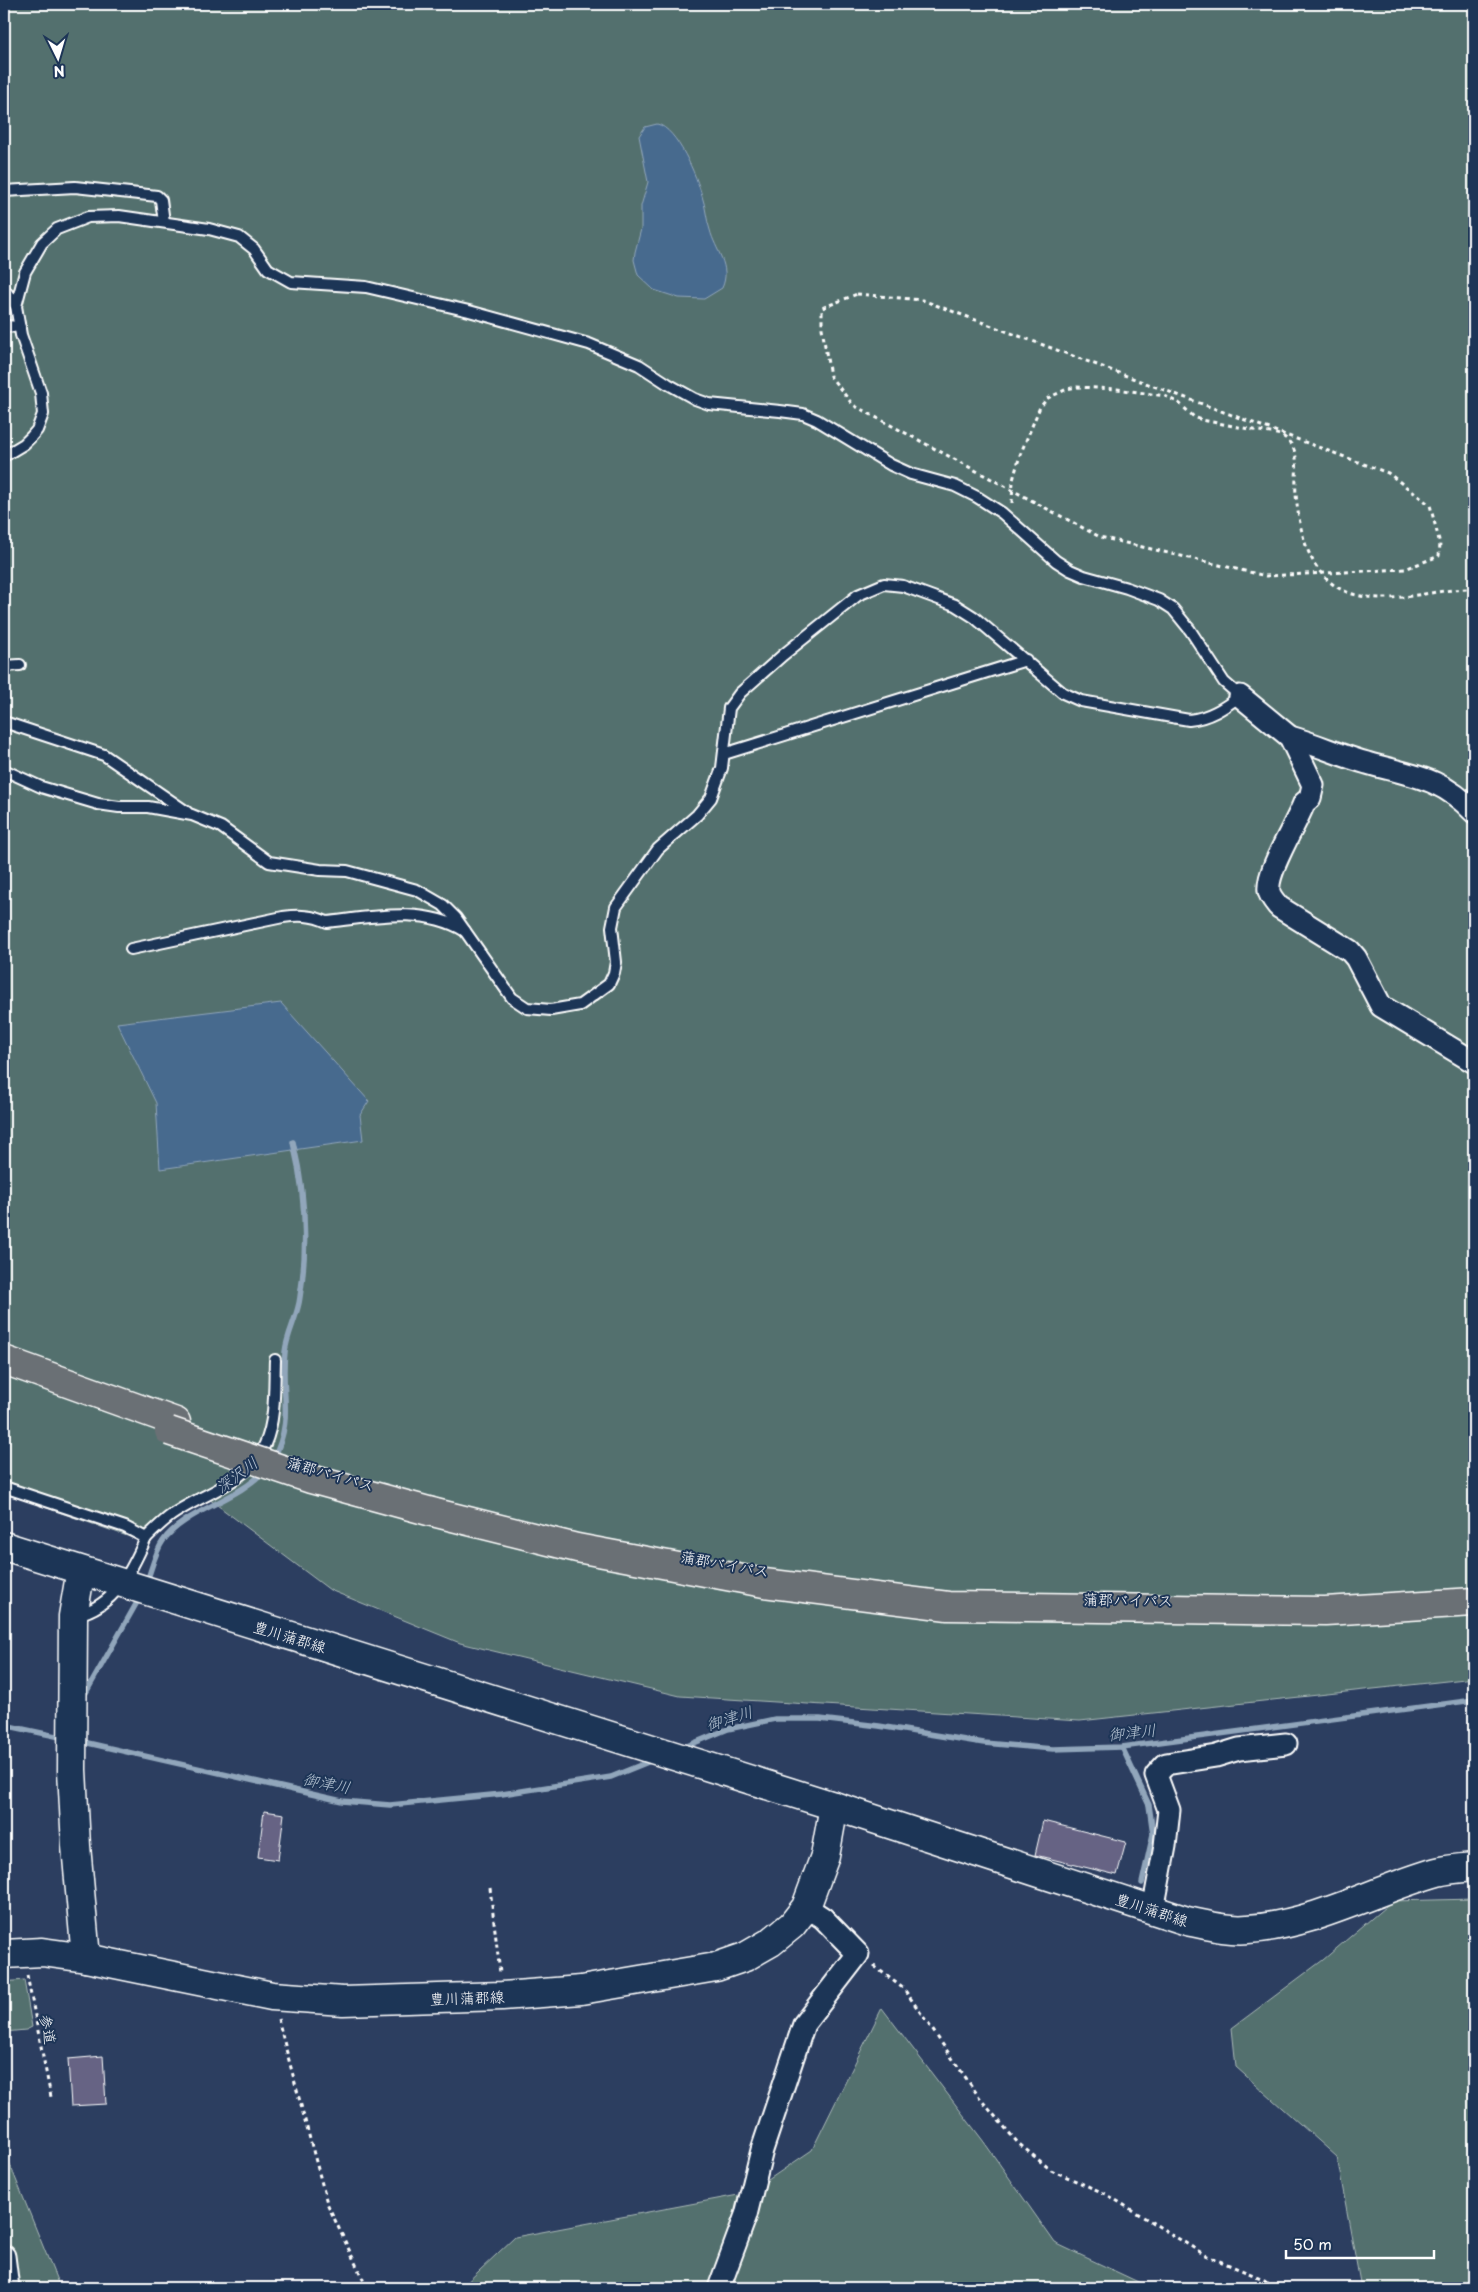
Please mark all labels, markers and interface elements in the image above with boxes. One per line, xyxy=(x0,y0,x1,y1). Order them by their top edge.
north arrow xyxy=(32,32,82,82)
text: N xyxy=(53,61,66,82)
water label: 深沢川 xyxy=(210,1450,262,1498)
street label: 蒲郡バイパス xyxy=(285,1450,377,1496)
street label: 蒲郡バイパス xyxy=(679,1544,771,1582)
street label: 蒲郡バイパス xyxy=(1083,1587,1173,1611)
street label: 豊川蒲郡線 xyxy=(251,1614,329,1658)
water label: 御津川 xyxy=(703,1699,755,1735)
water label: 御津川 xyxy=(1107,1717,1157,1745)
water label: 御津川 xyxy=(301,1766,353,1798)
street label: 豊川蒲郡線 xyxy=(1113,1886,1191,1932)
street label: 豊川蒲郡線 xyxy=(429,1984,505,2010)
street label: 参道 xyxy=(35,2012,63,2046)
scale bar xyxy=(1286,2227,1433,2259)
text: 50 m xyxy=(1293,2232,1332,2255)

